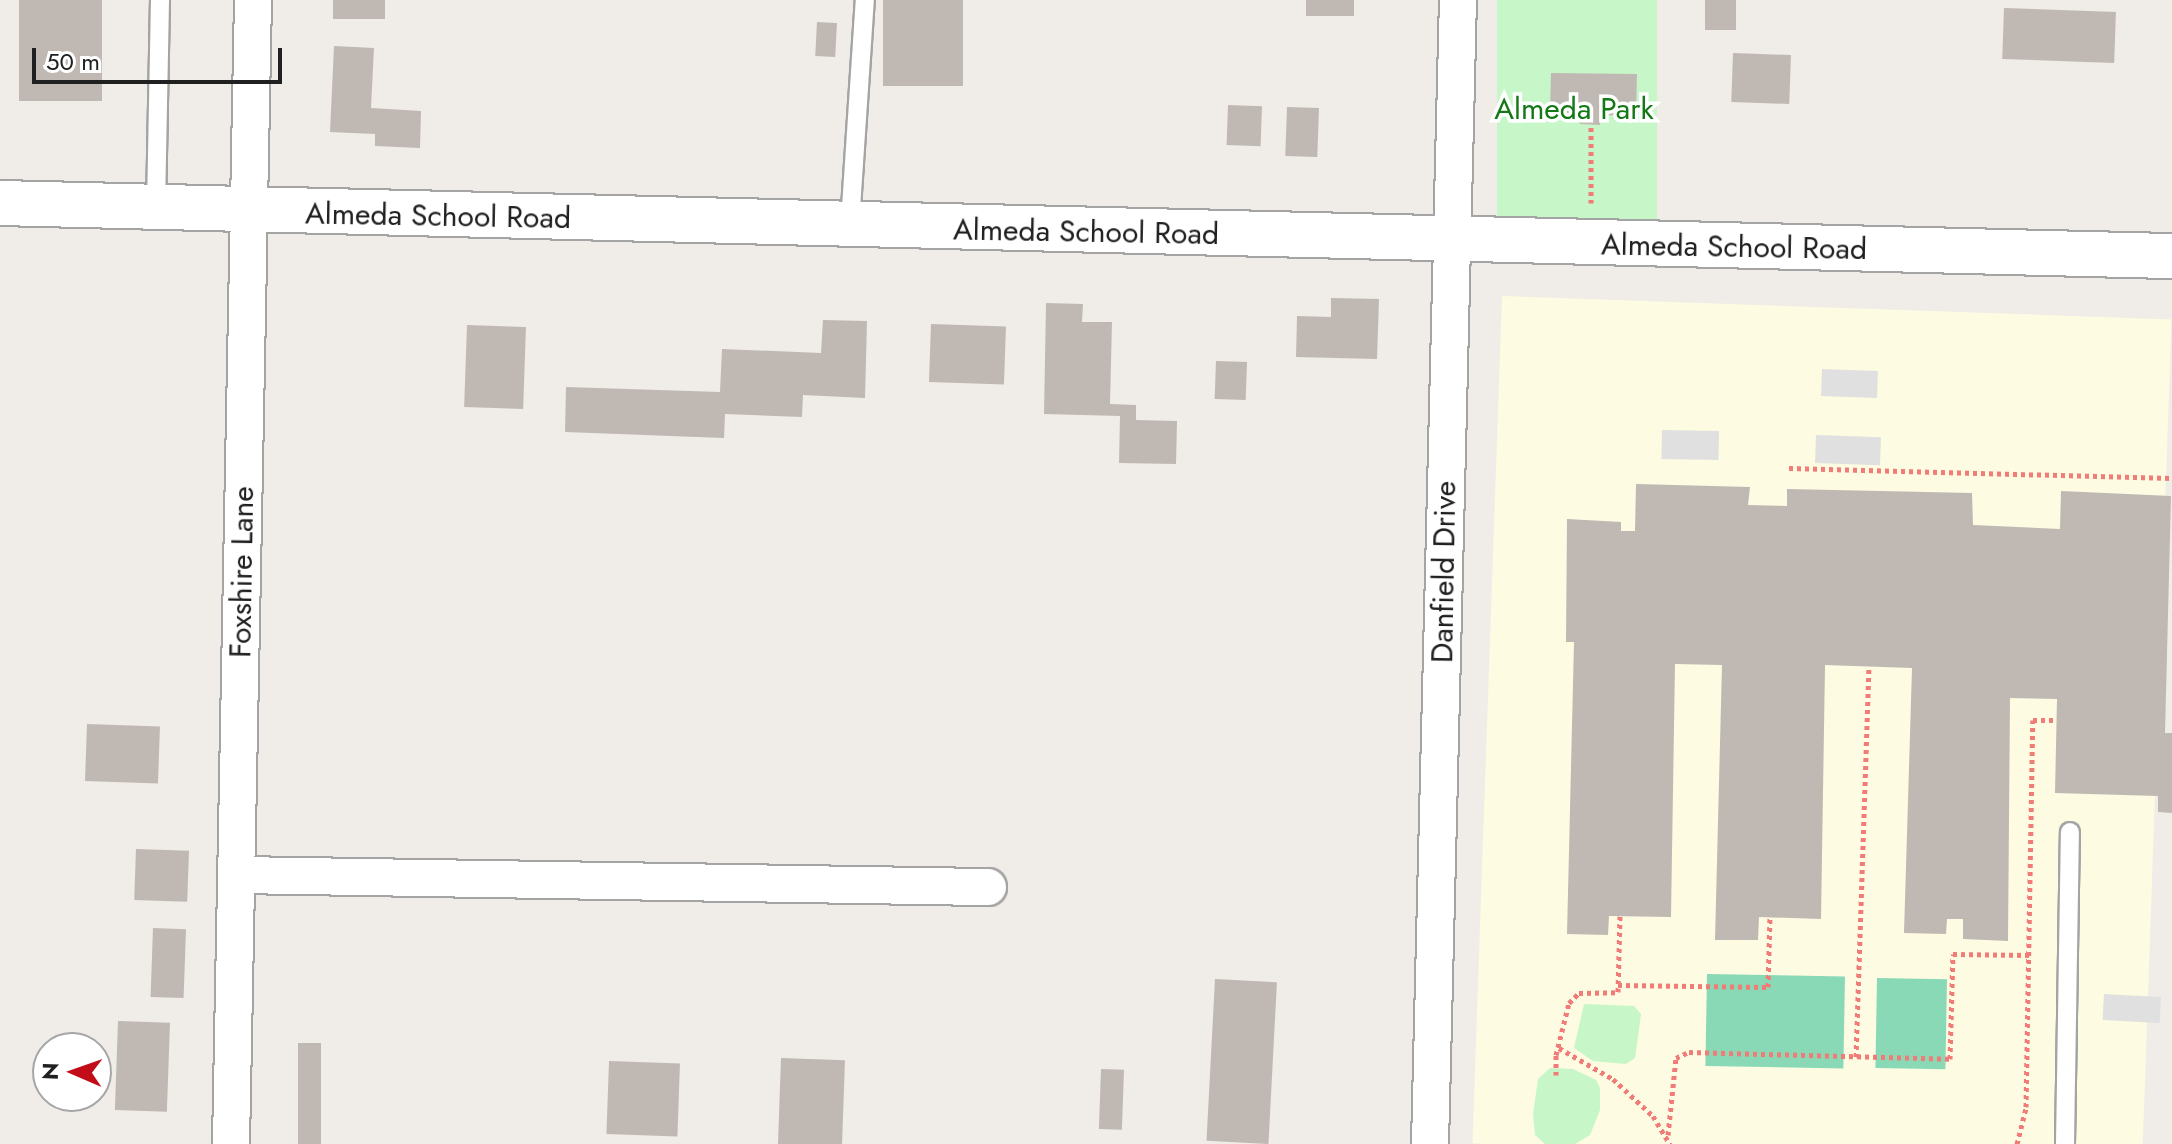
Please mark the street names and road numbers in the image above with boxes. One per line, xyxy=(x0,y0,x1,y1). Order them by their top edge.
street label: Almeda School Road xyxy=(305,196,571,236)
street label: Almeda School Road xyxy=(953,212,1219,252)
street label: Almeda School Road xyxy=(1601,227,1867,267)
street label: Danfield Drive xyxy=(1424,481,1464,663)
street label: Foxshire Lane xyxy=(223,486,261,658)

